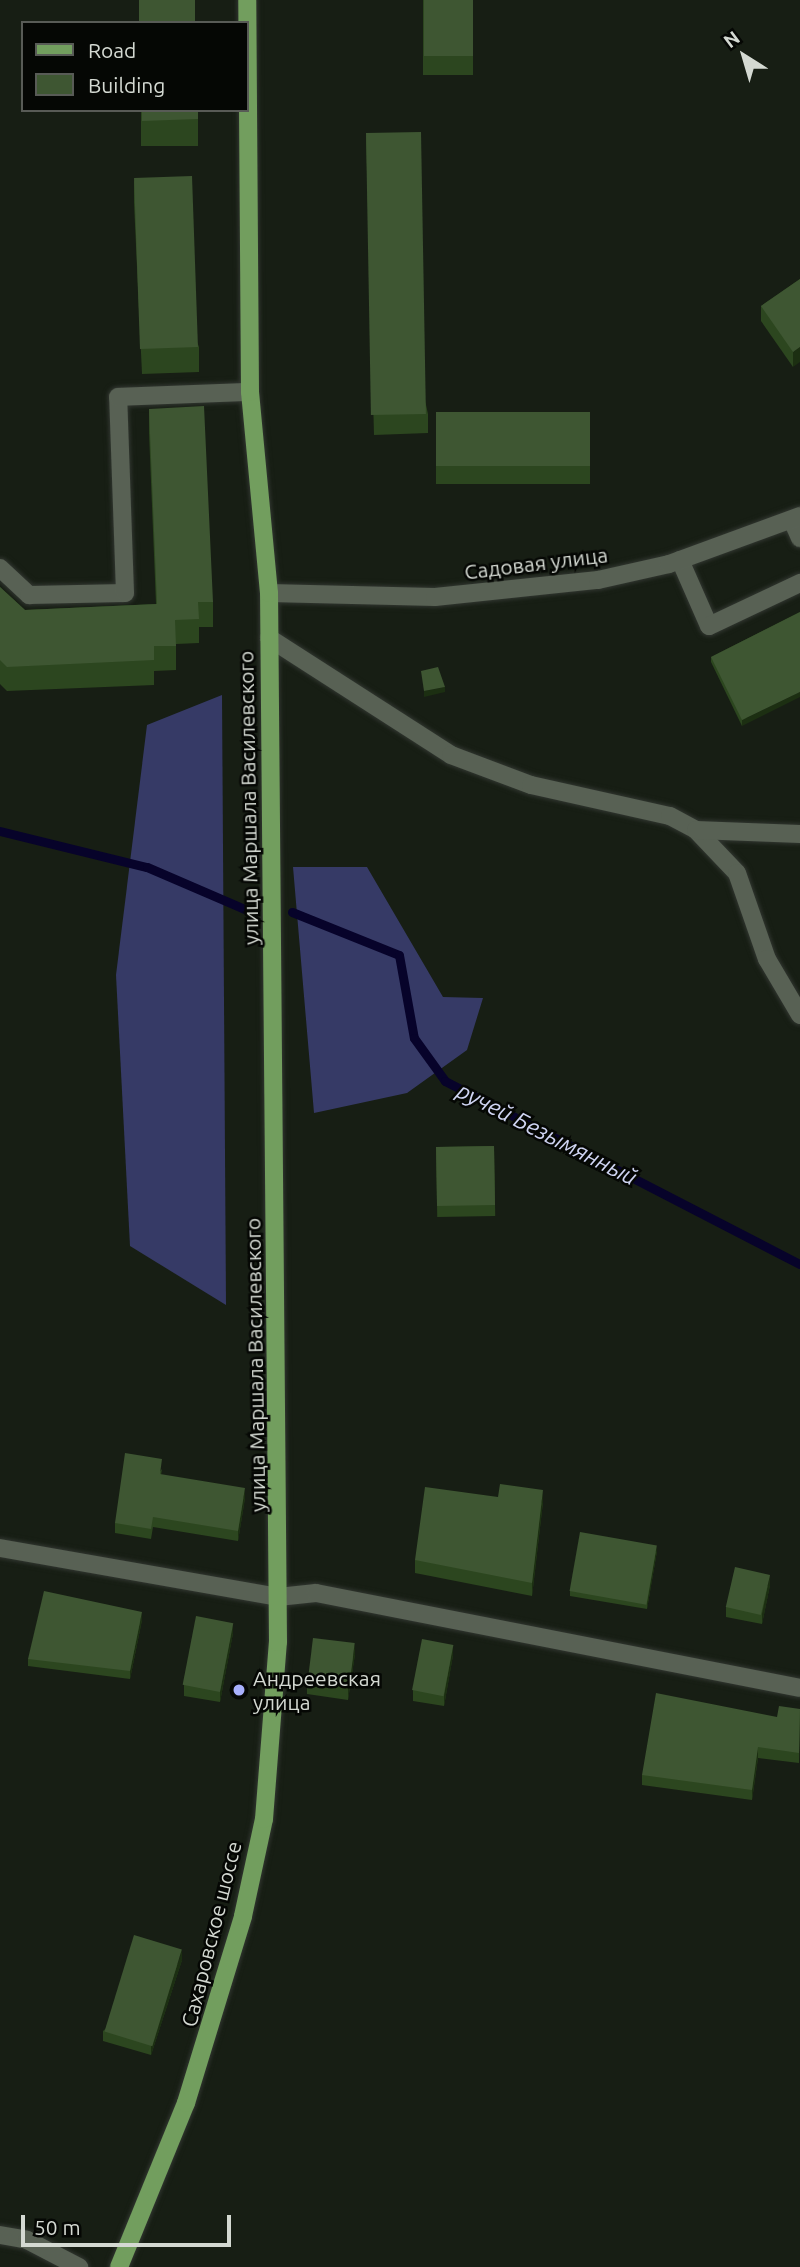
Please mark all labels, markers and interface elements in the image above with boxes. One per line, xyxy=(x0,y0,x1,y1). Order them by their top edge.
legend xyxy=(21,21,248,112)
north arrow xyxy=(709,21,779,91)
text: N xyxy=(719,26,744,52)
text: Road xyxy=(88,38,136,62)
text: Building xyxy=(88,73,165,97)
street label: Садовая улица xyxy=(463,542,609,584)
street label: улица Маршала Василевского xyxy=(233,651,263,945)
water label: ручей Безымянный xyxy=(452,1077,642,1191)
street label: улица Маршала Василевского xyxy=(240,1218,270,1512)
place label: Андреевская улица xyxy=(253,1665,381,1715)
marker: Андреевская улица xyxy=(231,1682,247,1698)
street label: Сахаровское шоссе xyxy=(176,1839,246,2029)
scale bar xyxy=(24,2200,234,2244)
text: 50 m xyxy=(34,2215,81,2239)

